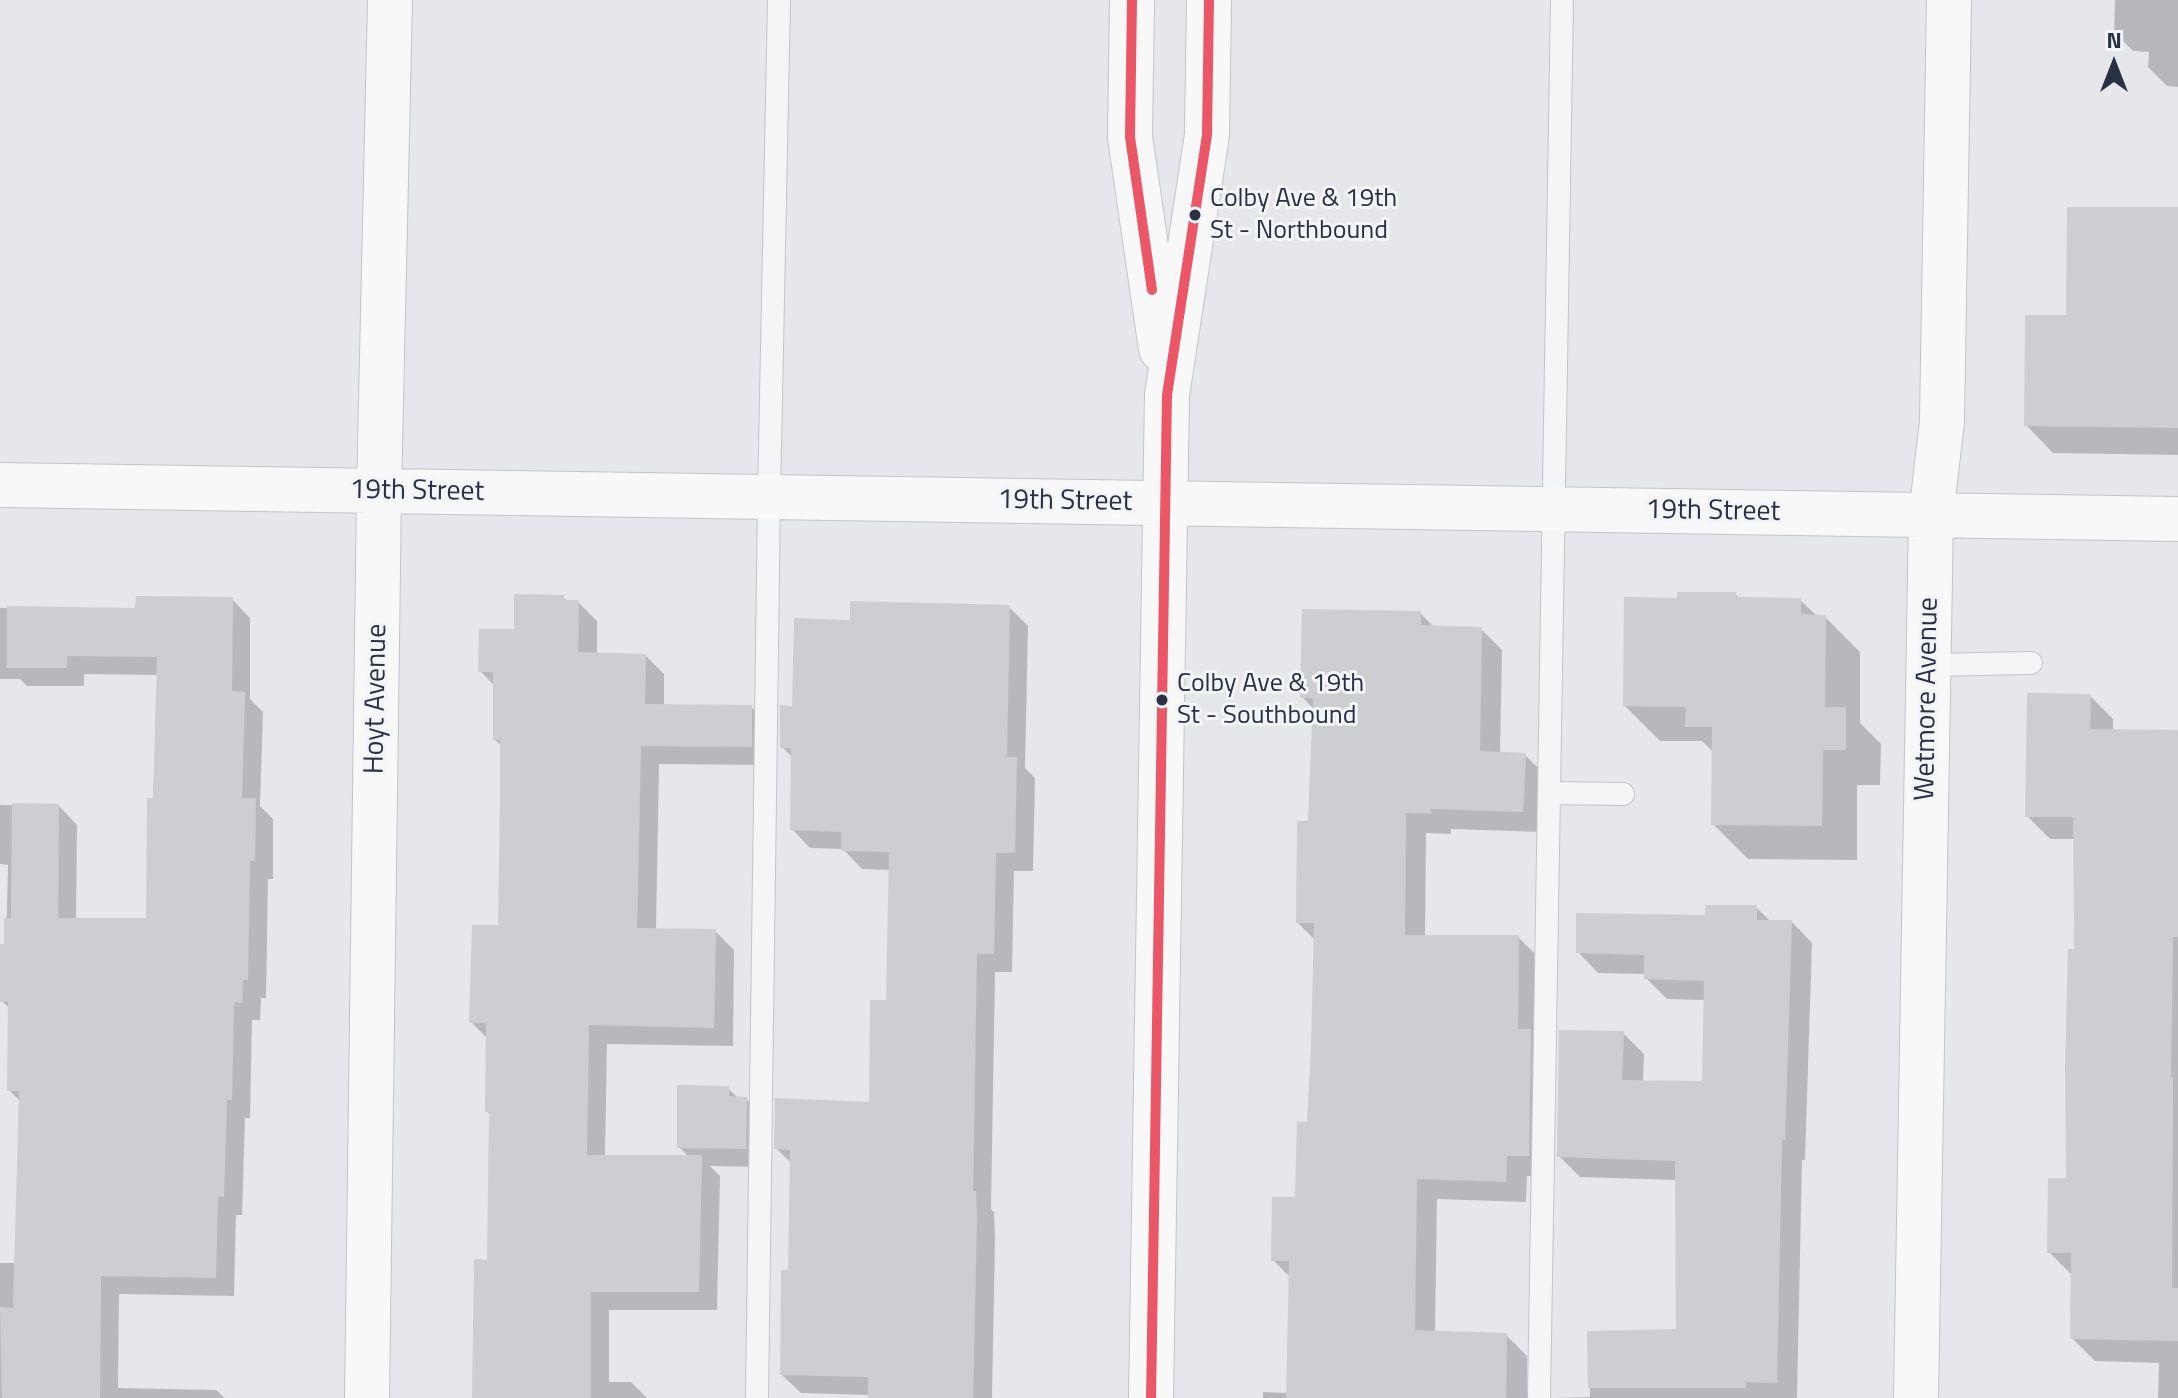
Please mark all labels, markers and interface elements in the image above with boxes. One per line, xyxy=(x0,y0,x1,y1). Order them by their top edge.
text: N xyxy=(2106,23,2122,57)
north arrow xyxy=(2074,24,2154,104)
place label: Colby Ave & 19th St - Northbound xyxy=(1210,184,1397,246)
marker: Colby Ave & 19th St - Northbound xyxy=(1187,207,1203,223)
street label: 19th Street xyxy=(349,474,485,510)
street label: 19th Street xyxy=(997,484,1133,520)
street label: 19th Street xyxy=(1645,494,1781,530)
street label: Wetmore Avenue xyxy=(1909,597,1947,801)
street label: Hoyt Avenue xyxy=(359,624,395,774)
place label: Colby Ave & 19th St - Southbound xyxy=(1177,669,1364,730)
marker: Colby Ave & 19th St - Southbound xyxy=(1154,692,1170,708)

